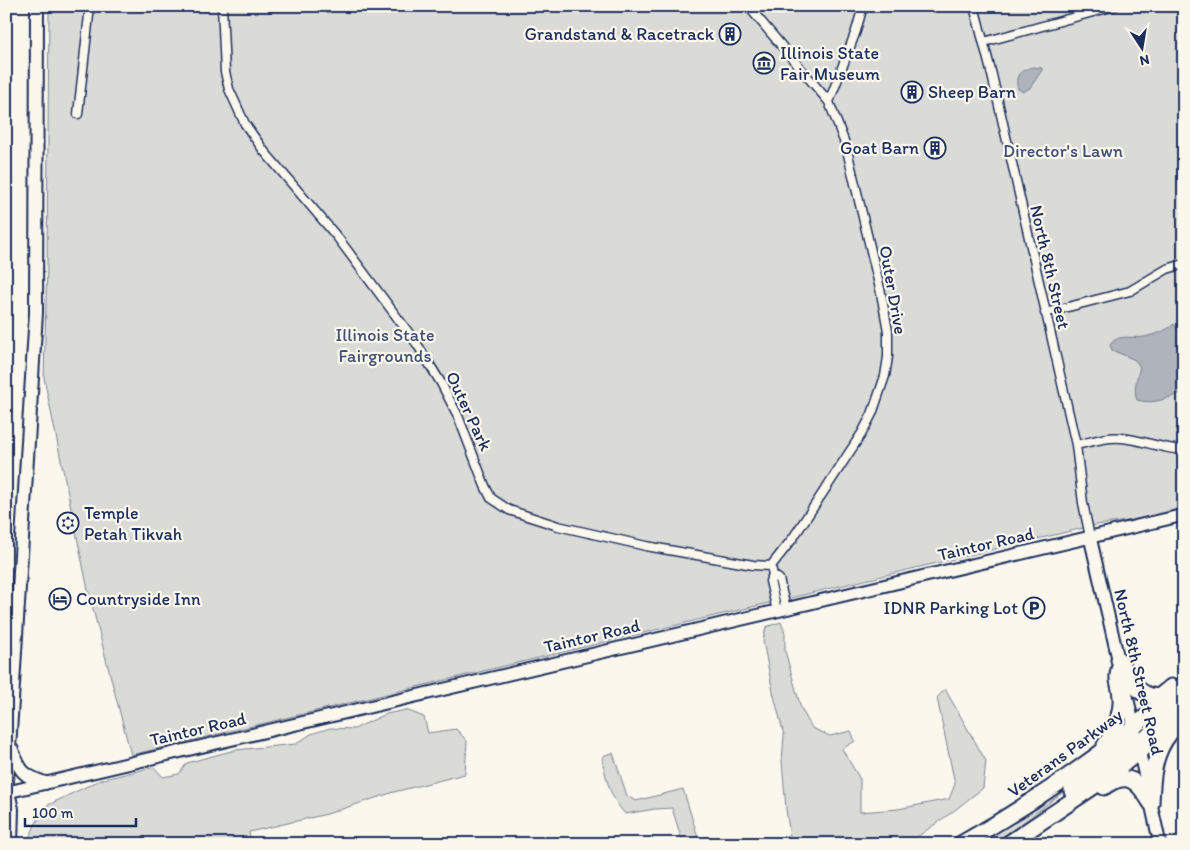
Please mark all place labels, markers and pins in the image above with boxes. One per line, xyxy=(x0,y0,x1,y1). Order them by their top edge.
building icon: Grandstand & Racetrack xyxy=(718,22,742,46)
place label: Grandstand & Racetrack xyxy=(524,23,715,45)
place label: Illinois State Fair Museum xyxy=(780,42,880,85)
museum icon: Illinois State Fair Museum xyxy=(752,51,776,75)
building icon: Sheep Barn xyxy=(900,80,924,104)
place label: Sheep Barn xyxy=(928,81,1016,103)
building icon: Goat Barn xyxy=(923,136,947,160)
place label: Goat Barn xyxy=(840,137,919,159)
place label: Temple Petah Tikvah xyxy=(84,502,182,545)
synagogue icon: Temple Petah Tikvah xyxy=(56,511,80,535)
hotel icon: Countryside Inn xyxy=(48,587,72,611)
place label: Countryside Inn xyxy=(76,588,201,610)
parking icon: IDNR Parking Lot xyxy=(1022,596,1046,620)
place label: IDNR Parking Lot xyxy=(884,597,1018,619)

